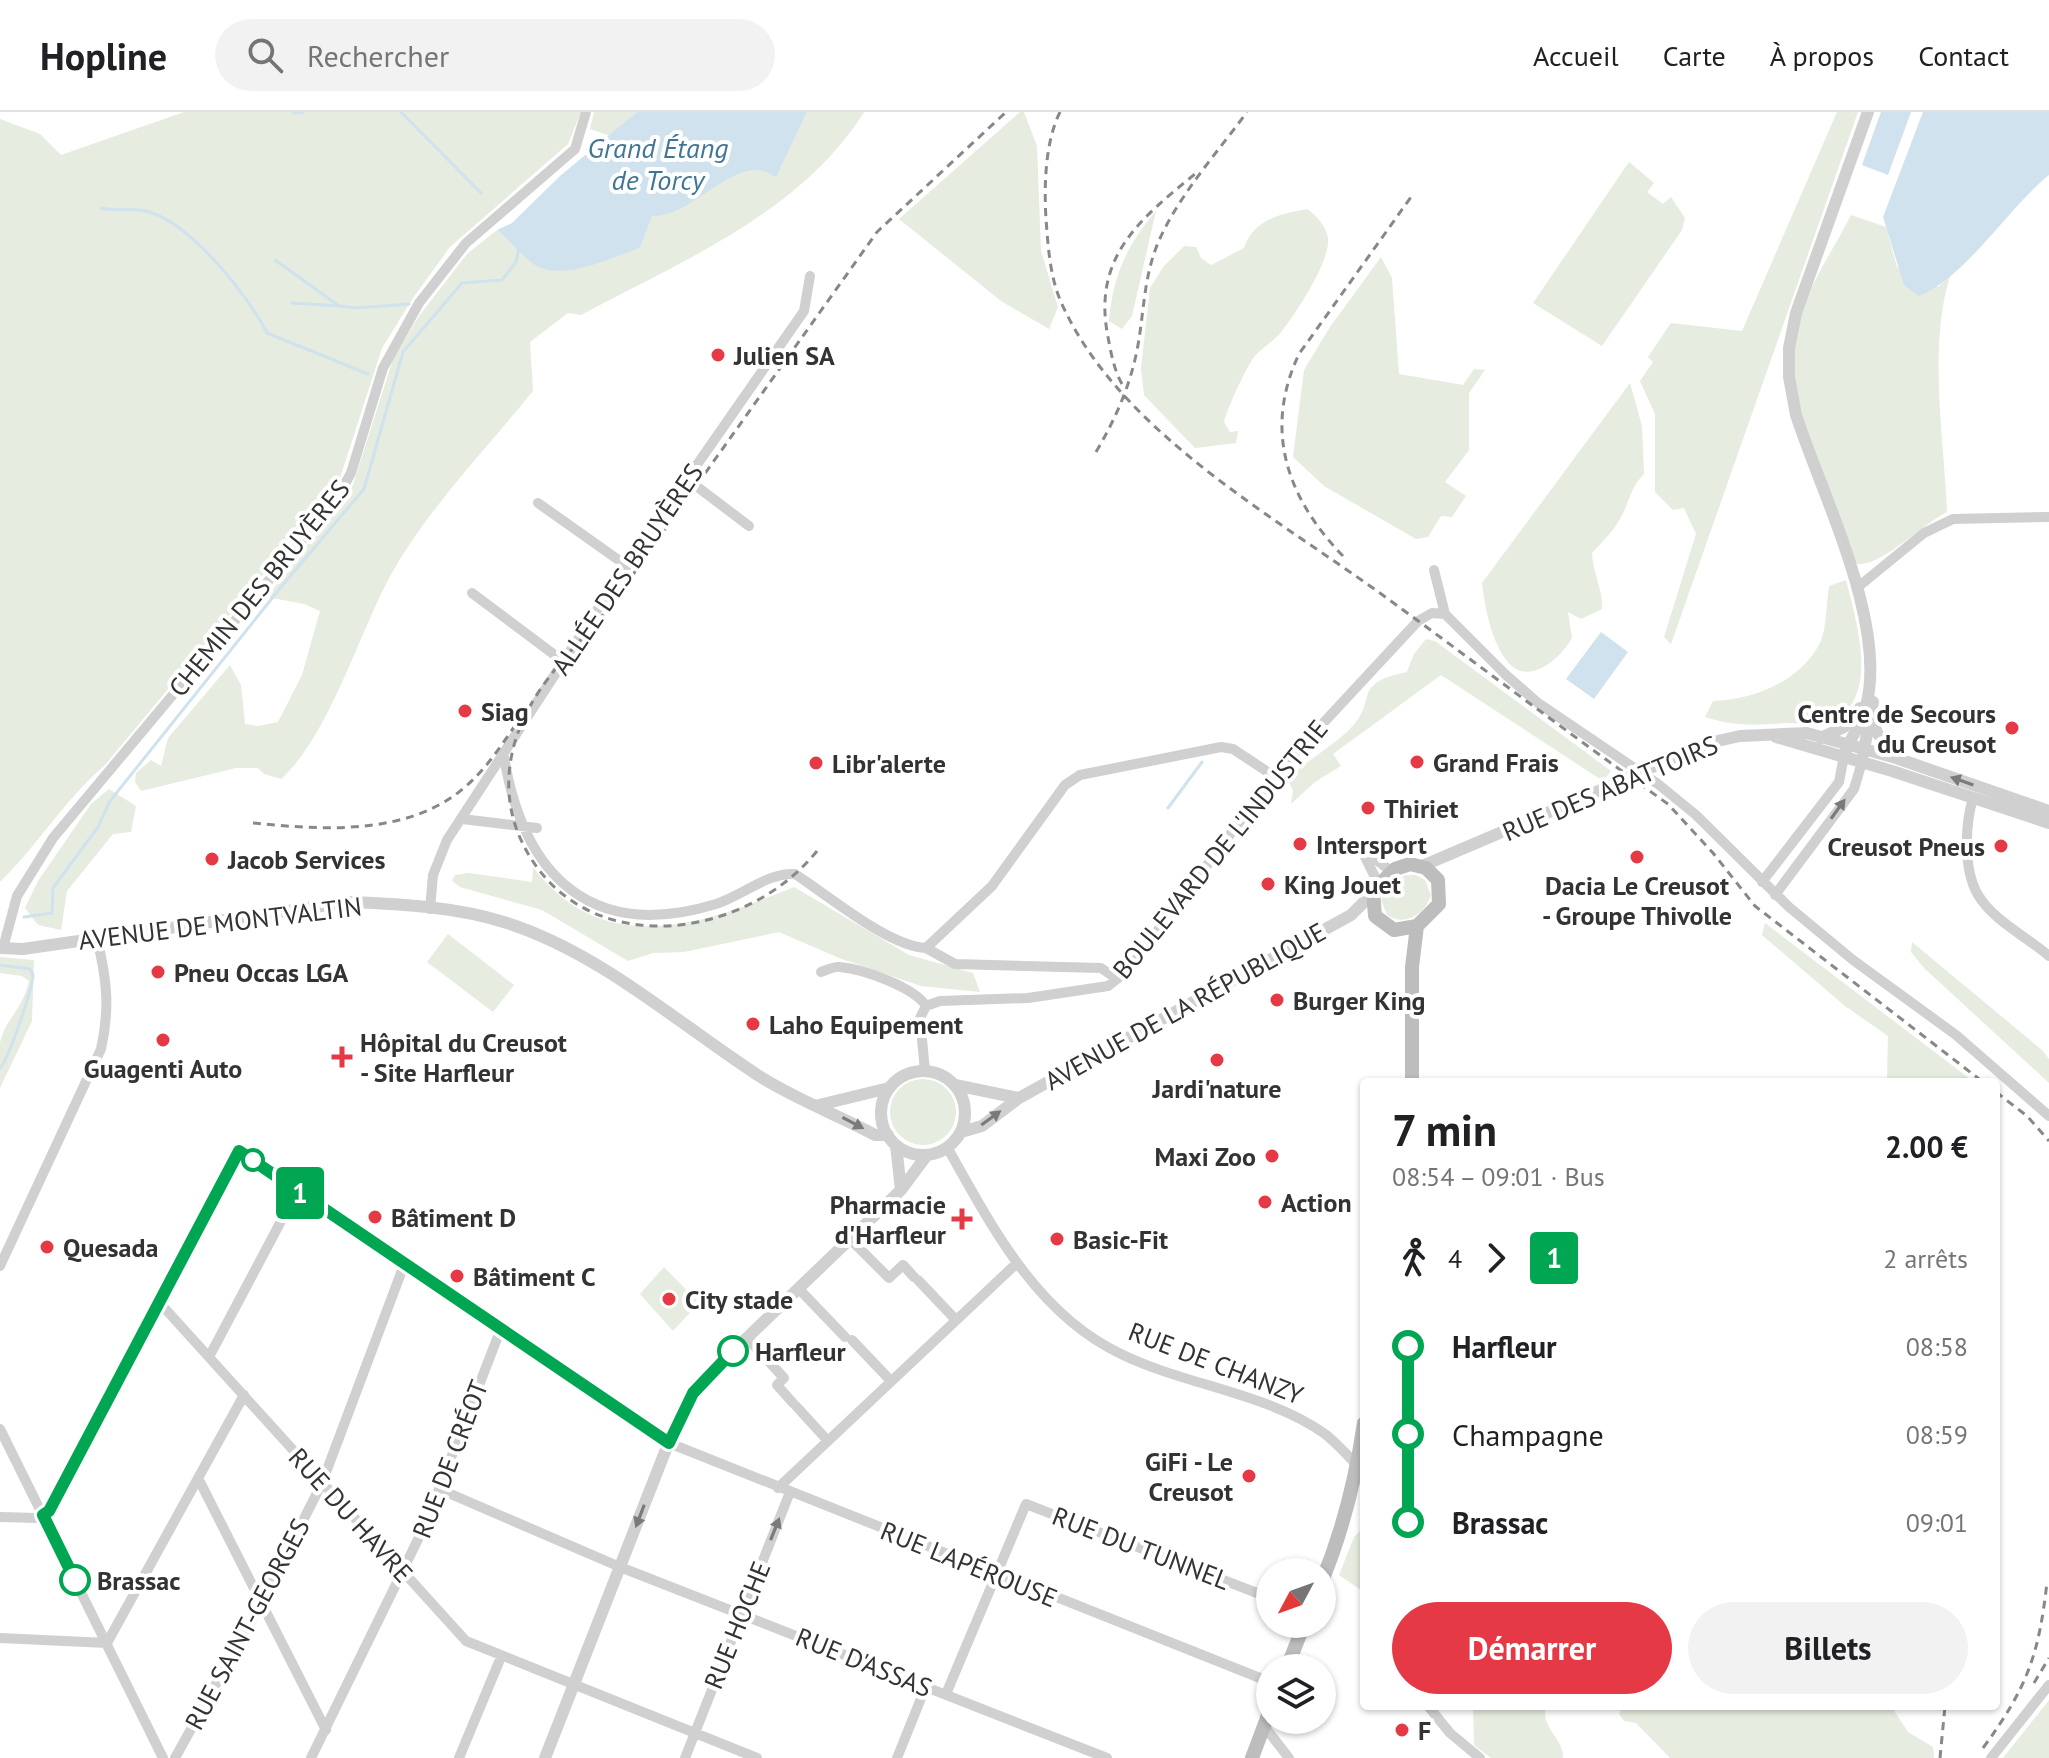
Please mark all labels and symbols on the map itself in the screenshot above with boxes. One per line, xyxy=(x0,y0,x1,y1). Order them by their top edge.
water label: Grand Étang de Torcy xyxy=(588,129,728,198)
place label: Julien SA xyxy=(733,339,835,372)
marker: Julien SA xyxy=(709,346,727,364)
street label: ALLÉE DES BRUYÈRES xyxy=(544,457,710,681)
street label: CHEMIN DES BRUYÈRES xyxy=(161,473,357,703)
place label: Siag xyxy=(481,695,529,728)
place label: Centre de Secours du Creusot xyxy=(1798,697,1996,760)
marker: Siag xyxy=(456,702,474,720)
street label: BOULEVARD DE L'INDUSTRIE xyxy=(1105,713,1335,985)
marker: Centre de Secours du Creusot xyxy=(2003,719,2021,737)
street label: RUE DES ABATTOIRS xyxy=(1497,728,1723,848)
place label: Grand Frais xyxy=(1433,746,1559,779)
place label: Libr'alerte xyxy=(832,747,946,780)
marker: Grand Frais xyxy=(1408,753,1426,771)
marker: Libr'alerte xyxy=(807,754,825,772)
one-way arrow xyxy=(1950,774,1974,787)
place label: Thiriet xyxy=(1384,792,1458,825)
marker: Thiriet xyxy=(1359,799,1377,817)
one-way arrow xyxy=(1830,799,1846,820)
place label: Intersport xyxy=(1316,828,1427,861)
place label: Creusot Pneus xyxy=(1827,830,1985,863)
marker: Intersport xyxy=(1291,835,1309,853)
marker: Creusot Pneus xyxy=(1992,837,2010,855)
place label: Jacob Services xyxy=(227,843,385,876)
marker: Dacia Le Creusot - Groupe Thivolle xyxy=(1628,848,1646,866)
marker: Jacob Services xyxy=(203,850,221,868)
place label: King Jouet xyxy=(1284,868,1401,901)
place label: Dacia Le Creusot - Groupe Thivolle xyxy=(1542,869,1732,932)
marker: King Jouet xyxy=(1259,875,1277,893)
street label: AVENUE DE MONTVALTIN xyxy=(77,889,363,957)
street label: AVENUE DE LA RÉPUBLIQUE xyxy=(1039,915,1331,1097)
place label: Pneu Occas LGA xyxy=(174,956,348,989)
marker: Pneu Occas LGA xyxy=(149,963,167,981)
place label: Burger King xyxy=(1293,984,1426,1017)
marker: Burger King xyxy=(1268,991,1286,1009)
place label: Laho Equipement xyxy=(769,1008,963,1041)
marker: Laho Equipement xyxy=(744,1015,762,1033)
place label: Hôpital du Creusot - Site Harfleur xyxy=(360,1026,567,1089)
marker: Guagenti Auto xyxy=(154,1031,172,1049)
marker: Hôpital du Creusot - Site Harfleur xyxy=(331,1046,353,1068)
marker: Jardi'nature xyxy=(1208,1051,1226,1069)
place label: Guagenti Auto xyxy=(84,1052,242,1085)
place label: Jardi'nature xyxy=(1152,1072,1281,1105)
one-way arrow xyxy=(981,1111,1002,1126)
one-way arrow xyxy=(841,1117,864,1130)
place label: Maxi Zoo xyxy=(1154,1140,1256,1173)
marker: Maxi Zoo xyxy=(1263,1147,1281,1165)
unlabelled marker xyxy=(242,1149,264,1171)
line badge: 1 xyxy=(274,1167,326,1219)
place label: Action xyxy=(1281,1186,1352,1219)
place label: Pharmacie d'Harfleur xyxy=(830,1188,947,1251)
marker: Action xyxy=(1256,1193,1274,1211)
place label: Bâtiment D xyxy=(391,1201,516,1234)
marker: Bâtiment D xyxy=(366,1208,384,1226)
marker: Pharmacie d'Harfleur xyxy=(953,1210,971,1228)
place label: Basic-Fit xyxy=(1073,1223,1168,1256)
marker: Basic-Fit xyxy=(1048,1230,1066,1248)
place label: Quesada xyxy=(63,1231,158,1264)
marker: Quesada xyxy=(38,1238,56,1256)
place label: Bâtiment C xyxy=(473,1260,596,1293)
marker: Bâtiment C xyxy=(448,1267,466,1285)
place label: City stade xyxy=(685,1283,793,1316)
marker: City stade xyxy=(660,1290,678,1308)
street label: RUE DE CHANZY xyxy=(1124,1315,1308,1412)
place label: Harfleur xyxy=(755,1335,847,1368)
marker: Harfleur xyxy=(718,1336,748,1366)
street label: RUE DE CRÉOT xyxy=(405,1375,495,1543)
street label: RUE DU HAVRE xyxy=(282,1441,420,1589)
place label: GiFi - Le Creusot xyxy=(1145,1445,1233,1508)
marker: GiFi - Le Creusot xyxy=(1240,1467,1258,1485)
street label: RUE DU TUNNEL xyxy=(1048,1499,1234,1597)
one-way arrow xyxy=(633,1504,646,1528)
street label: RUE SAINT-GEORGES xyxy=(177,1513,317,1735)
street label: RUE LAPÉROUSE xyxy=(876,1514,1062,1614)
one-way arrow xyxy=(769,1517,782,1541)
street label: RUE HOCHE xyxy=(696,1556,778,1694)
north arrow xyxy=(1256,1558,1336,1638)
place label: Brassac xyxy=(97,1564,181,1597)
marker: Brassac xyxy=(60,1565,90,1595)
street label: RUE D'ASSAS xyxy=(791,1620,937,1704)
place label: F xyxy=(1418,1714,1431,1747)
marker: F xyxy=(1393,1721,1411,1739)

